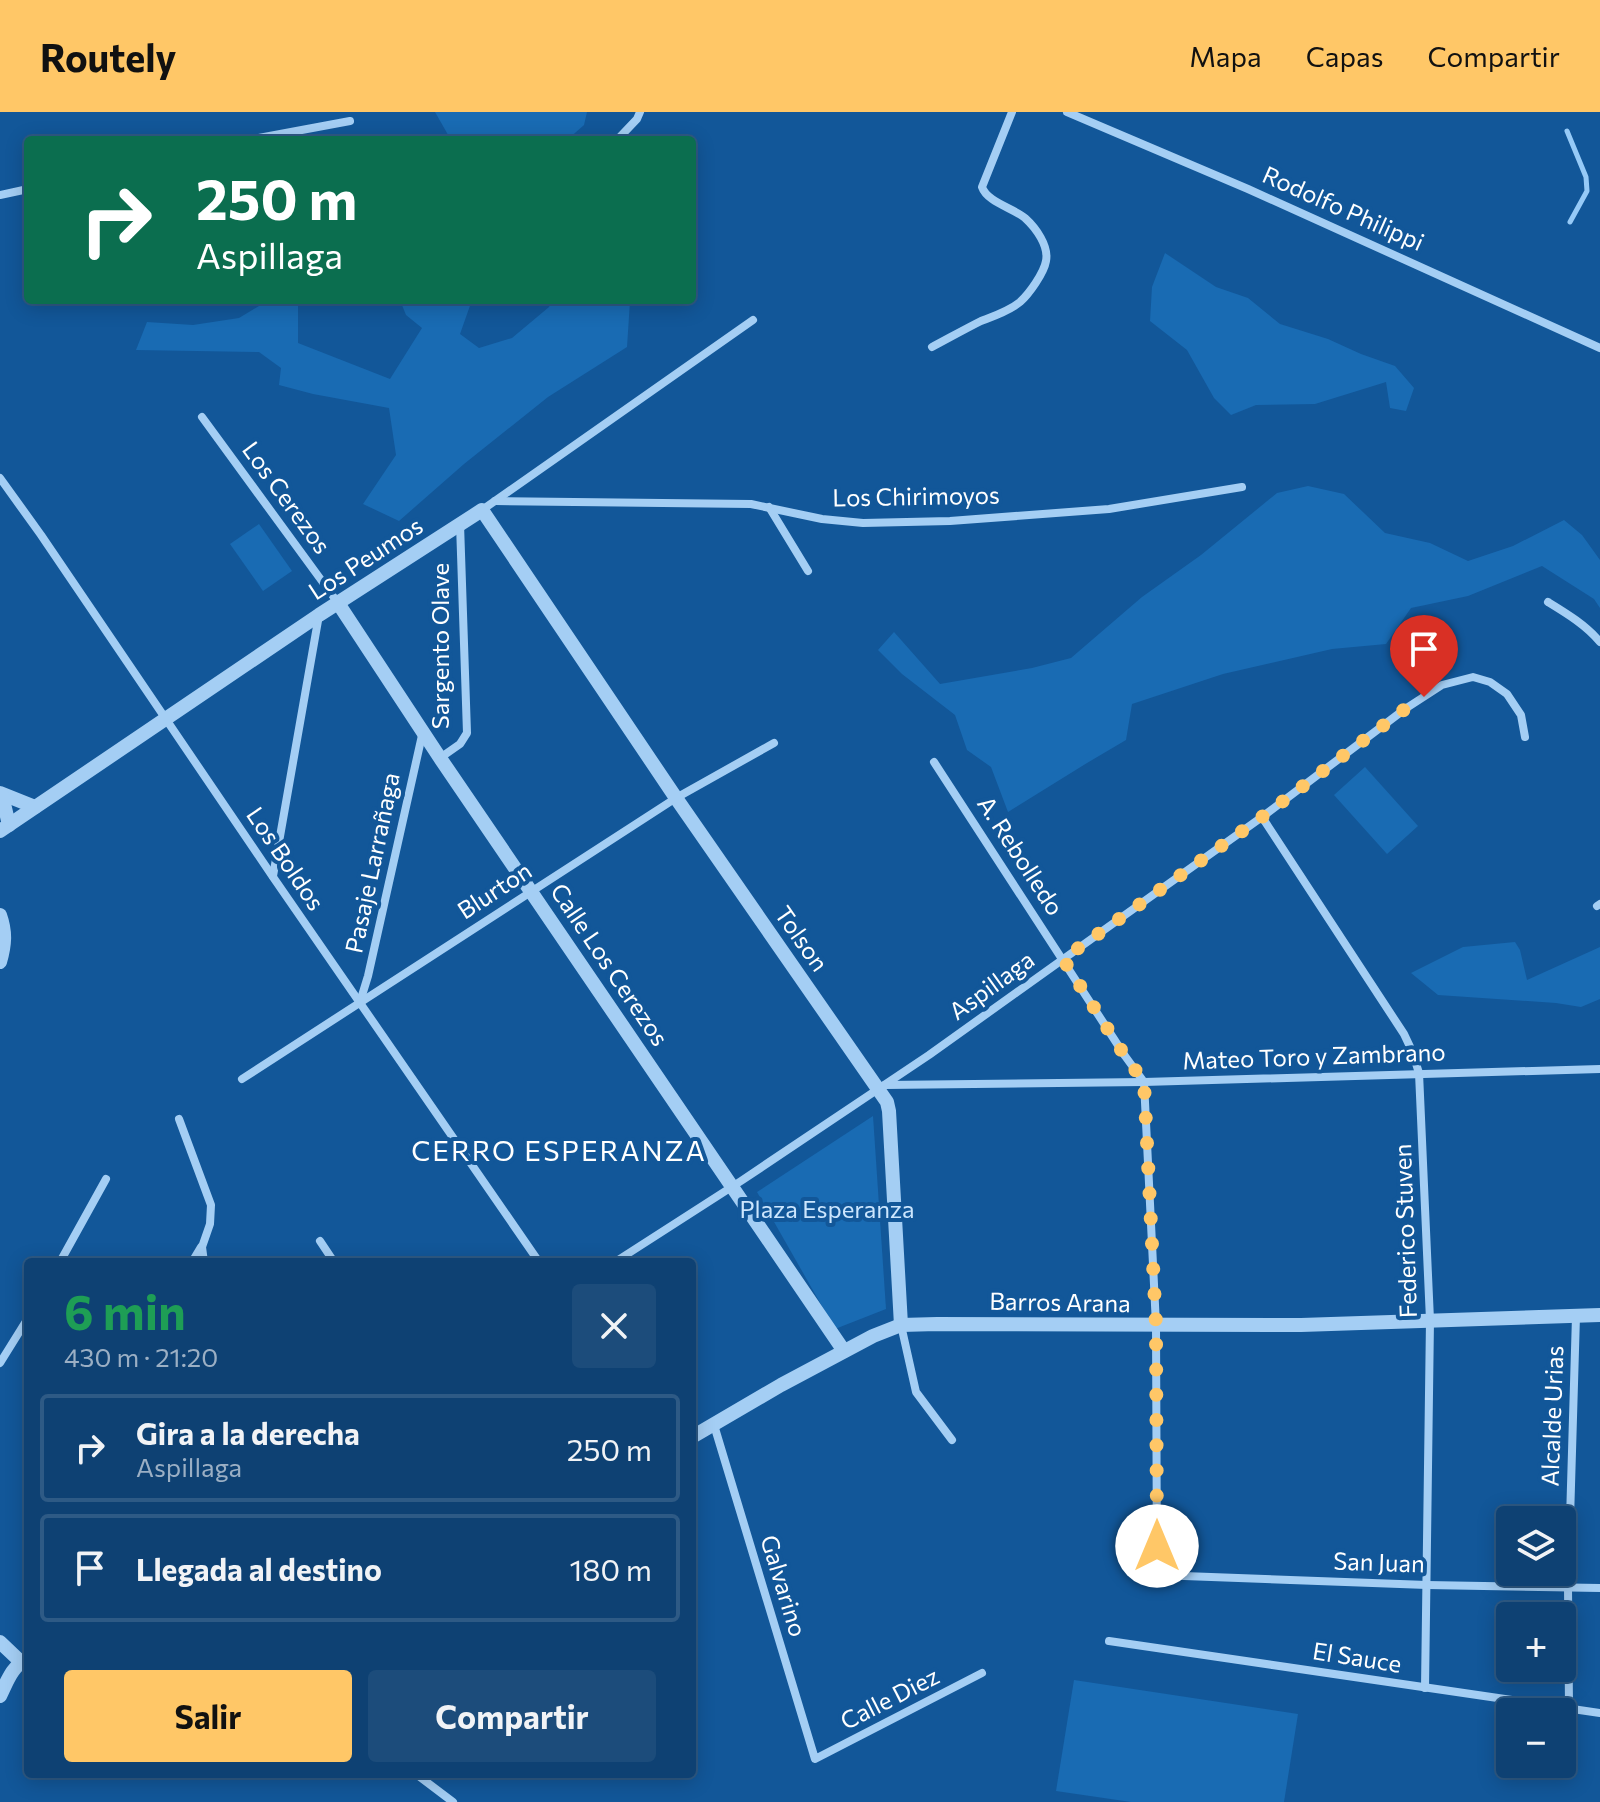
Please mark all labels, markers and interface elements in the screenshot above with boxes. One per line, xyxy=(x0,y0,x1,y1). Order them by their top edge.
text: Routely xyxy=(40,33,176,80)
text: Mapa xyxy=(1189,39,1262,73)
text: Capas xyxy=(1306,39,1383,73)
text: Compartir xyxy=(1427,39,1560,73)
street label: Rodolfo Philippi xyxy=(1258,159,1429,256)
text: 250 m xyxy=(196,163,357,232)
icon: right xyxy=(64,168,168,272)
text: Aspillaga xyxy=(196,232,343,276)
street label: Los Cerezos xyxy=(237,436,338,559)
street label: Los Chirimoyos xyxy=(832,480,1000,511)
street label: Los Peumos xyxy=(303,510,428,605)
street label: Sargento Olave xyxy=(425,563,454,729)
pin xyxy=(1390,615,1458,697)
icon: arrive xyxy=(1402,627,1446,671)
street label: Pasaje Larrañaga xyxy=(338,770,405,956)
street label: A. Rebolledo xyxy=(972,790,1071,920)
street label: Los Boldos xyxy=(241,801,331,915)
street label: Blurton xyxy=(452,855,537,924)
street label: Calle Los Cerezos xyxy=(545,877,675,1051)
street label: Tolson xyxy=(769,900,835,976)
street label: Aspillaga xyxy=(943,944,1039,1025)
street label: Mateo Toro y Zambrano xyxy=(1182,1036,1446,1075)
district label: CERRO ESPERANZA xyxy=(411,1133,707,1167)
street label: Federico Stuven xyxy=(1387,1143,1422,1319)
park label: Plaza Esperanza xyxy=(740,1194,914,1223)
text: 6 min xyxy=(64,1281,186,1340)
button: close xyxy=(572,1284,656,1368)
street label: Barros Arana xyxy=(989,1286,1131,1317)
text: 430 m · 21:20 xyxy=(64,1341,218,1372)
street label: Alcalde Urias xyxy=(1535,1345,1568,1487)
text: Gira a la derecha xyxy=(136,1414,360,1451)
icon: right xyxy=(68,1426,112,1470)
text: 250 m xyxy=(567,1430,652,1467)
text: Aspillaga xyxy=(136,1451,242,1482)
position arrow xyxy=(1115,1504,1199,1588)
map controls xyxy=(1496,1506,1576,1778)
button: layers xyxy=(1496,1506,1576,1586)
street label: Galvarino xyxy=(755,1531,814,1640)
street label: San Juan xyxy=(1333,1545,1425,1578)
icon: arrive xyxy=(68,1546,112,1590)
text: Llegada al destino xyxy=(136,1550,382,1587)
text: 180 m xyxy=(569,1550,652,1587)
button: + xyxy=(1496,1602,1576,1682)
street label: El Sauce xyxy=(1311,1635,1404,1678)
street label: Calle Diez xyxy=(835,1660,944,1735)
button: Salir xyxy=(64,1670,352,1762)
button: Compartir xyxy=(368,1670,656,1762)
button: − xyxy=(1496,1698,1576,1778)

